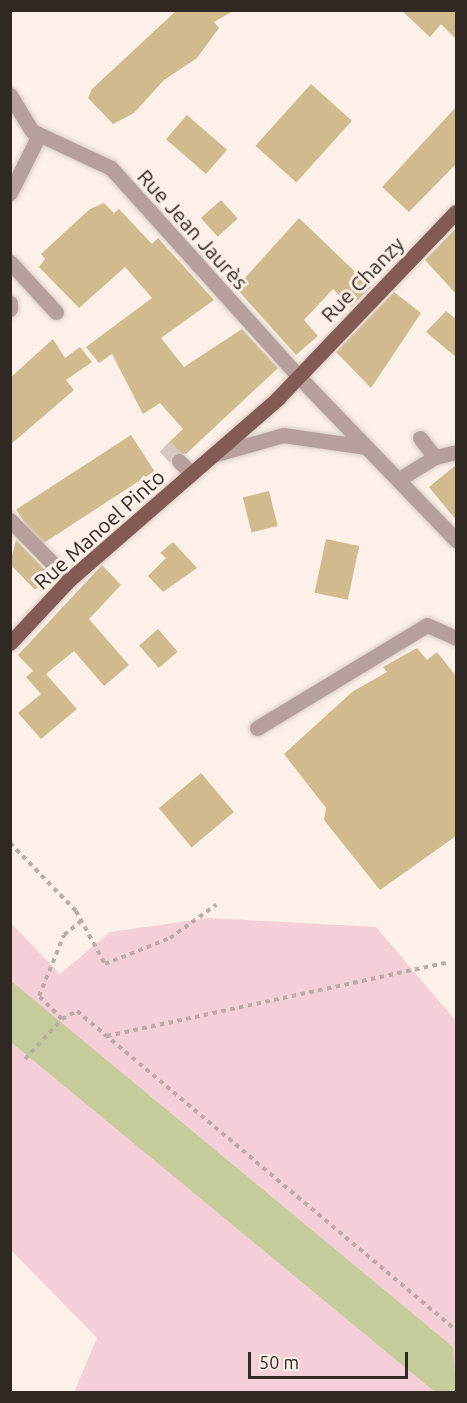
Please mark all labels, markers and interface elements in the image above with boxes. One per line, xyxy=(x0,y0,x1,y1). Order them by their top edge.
street label: Rue Jean Jaurès xyxy=(133,164,253,294)
street label: Rue Chanzy xyxy=(315,231,409,327)
street label: Rue Manoel Pinto xyxy=(29,464,169,594)
scale bar xyxy=(251,1340,412,1378)
text: 50 m xyxy=(259,1352,299,1372)

